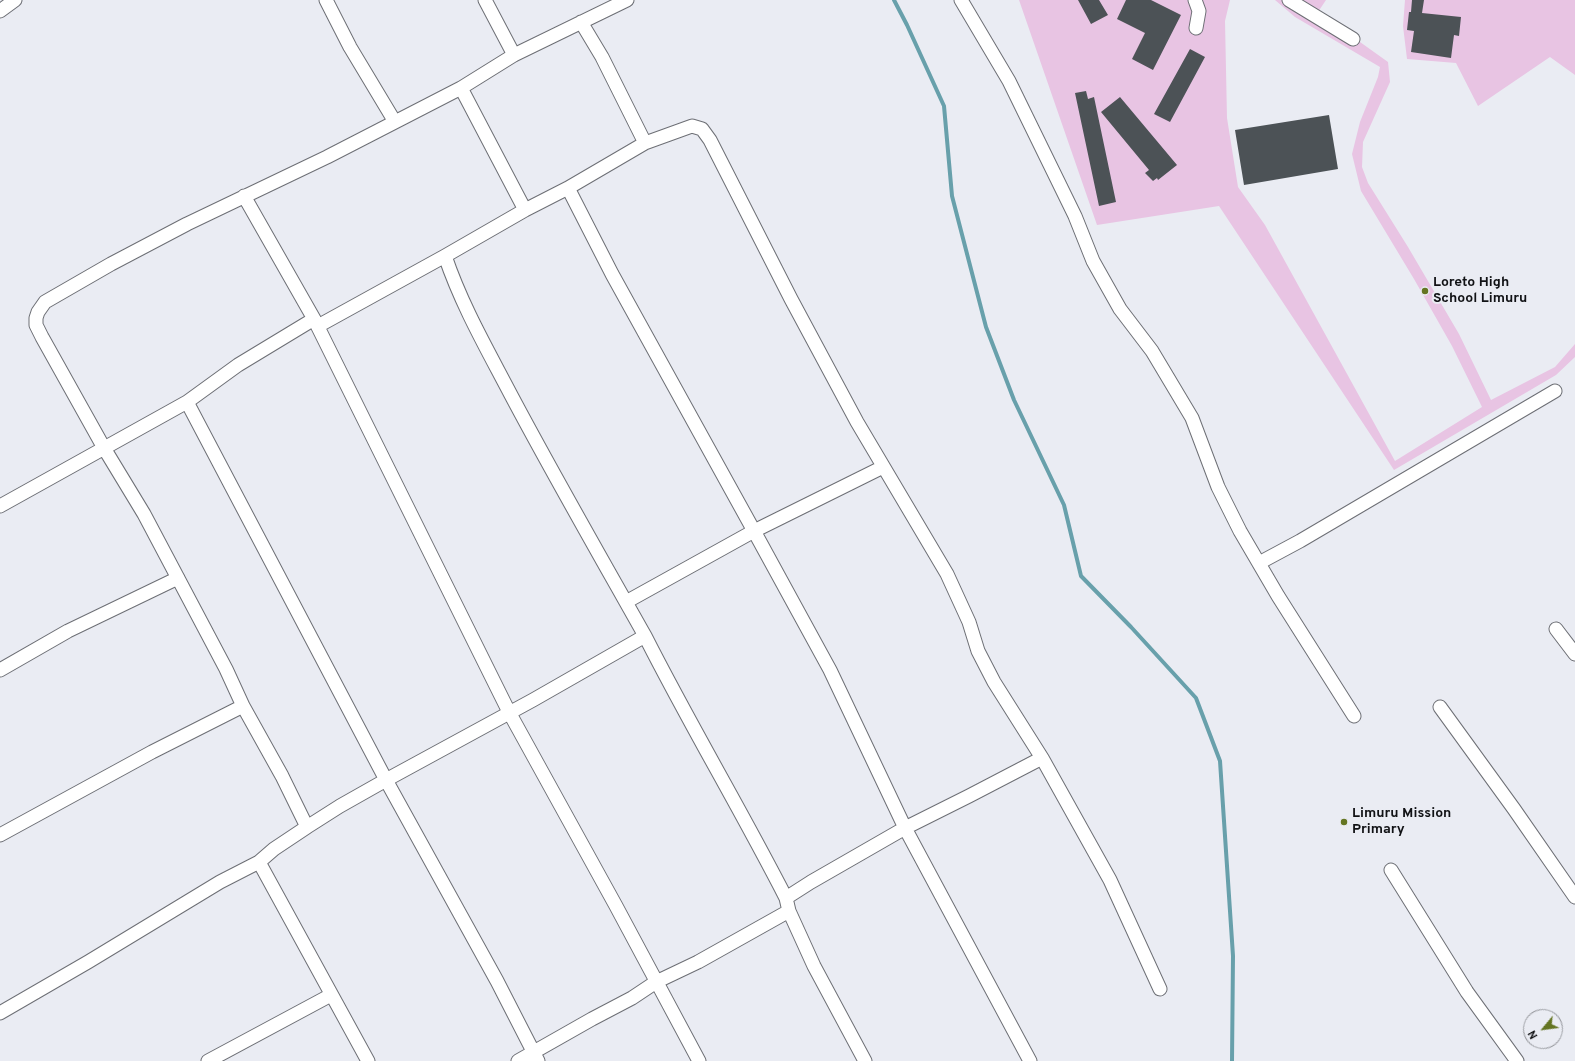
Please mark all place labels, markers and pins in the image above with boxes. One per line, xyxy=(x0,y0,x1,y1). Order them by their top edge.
place label: Loreto High School Limuru xyxy=(1433,275,1527,308)
marker: Loreto High School Limuru xyxy=(1420,286,1430,296)
place label: Limuru Mission Primary xyxy=(1352,806,1451,838)
marker: Limuru Mission Primary xyxy=(1339,817,1349,827)

